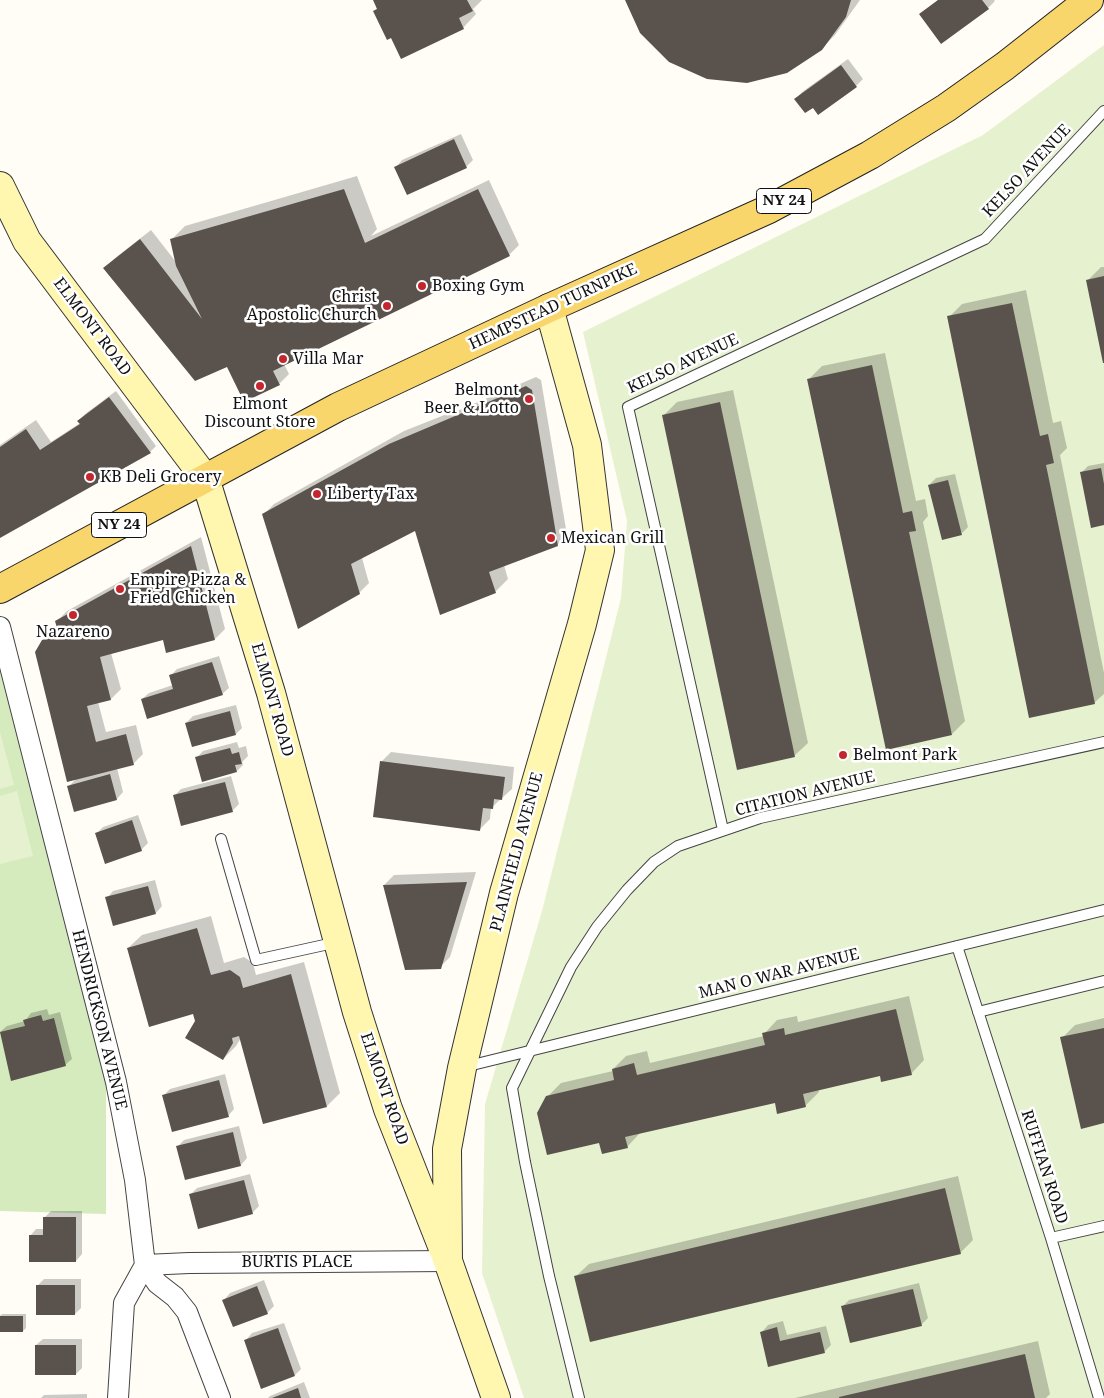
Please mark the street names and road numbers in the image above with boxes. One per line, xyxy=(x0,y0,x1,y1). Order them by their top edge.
street label: KELSO AVENUE xyxy=(979,120,1075,222)
road number: NY 24 xyxy=(756,188,812,214)
street label: HEMPSTEAD TURNPIKE xyxy=(466,260,640,354)
street label: ELMONT ROAD xyxy=(49,274,135,380)
street label: KELSO AVENUE xyxy=(624,330,742,398)
road number: NY 24 xyxy=(92,512,146,538)
street label: ELMONT ROAD xyxy=(247,641,297,759)
street label: CITATION AVENUE xyxy=(733,767,877,821)
street label: PLAINFIELD AVENUE xyxy=(486,770,548,934)
street label: HENDRICKSON AVENUE xyxy=(67,928,131,1112)
street label: MAN O WAR AVENUE xyxy=(697,945,861,1003)
street label: ELMONT ROAD xyxy=(356,1030,412,1148)
street label: RUFFIAN ROAD xyxy=(1017,1108,1071,1226)
street label: BURTIS PLACE xyxy=(241,1252,353,1272)

